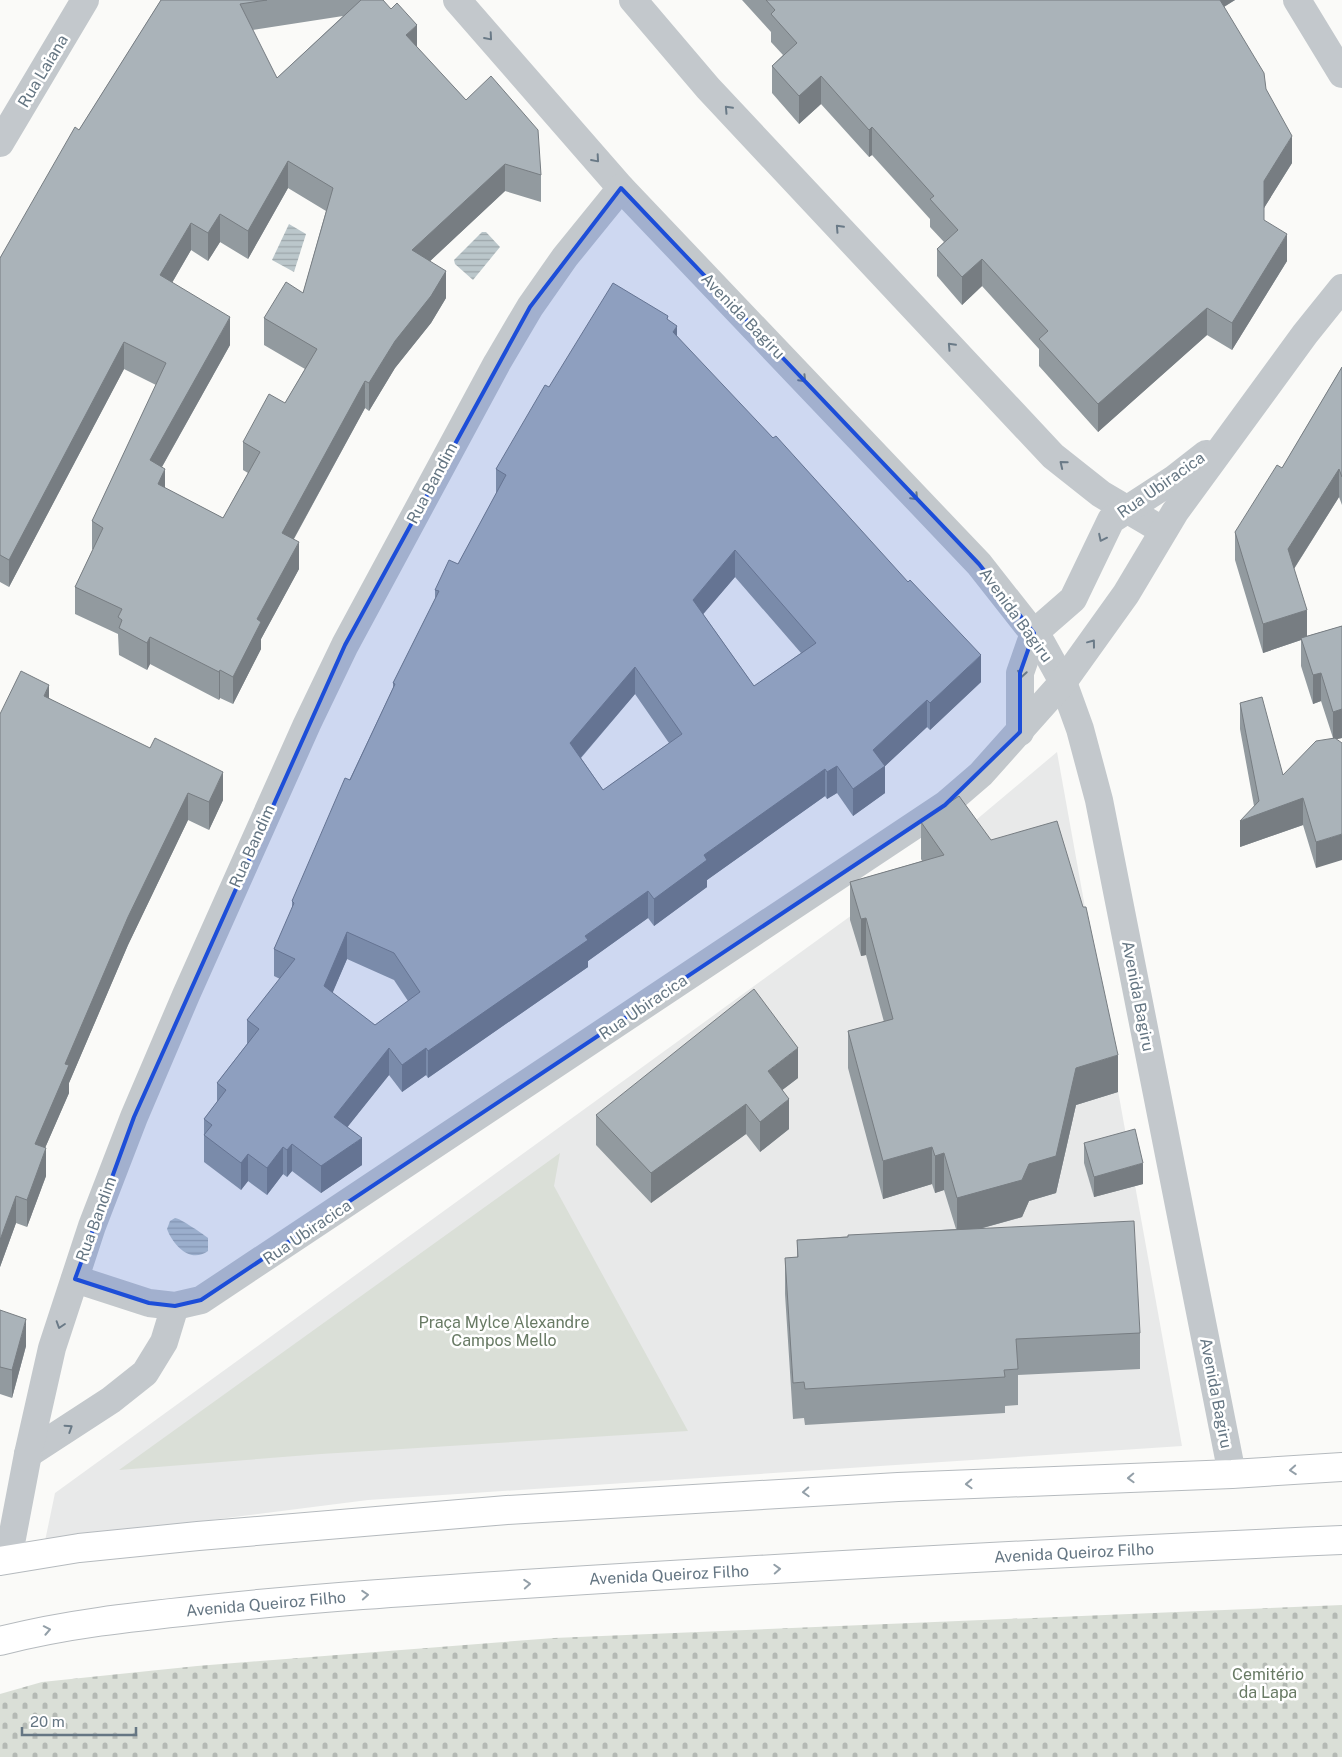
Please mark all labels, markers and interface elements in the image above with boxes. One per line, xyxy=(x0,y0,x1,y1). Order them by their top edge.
street label: Rua Laiana xyxy=(14,31,72,111)
one-way arrow xyxy=(483,31,492,40)
one-way arrow xyxy=(725,106,734,115)
one-way arrow xyxy=(590,153,598,162)
one-way arrow xyxy=(836,224,845,233)
street label: Avenida Bagiru xyxy=(697,269,789,363)
one-way arrow xyxy=(947,343,956,352)
one-way arrow xyxy=(797,373,806,382)
street label: Rua Bandim xyxy=(403,439,461,527)
street label: Rua Ubiracica xyxy=(1114,448,1208,522)
one-way arrow xyxy=(1060,461,1069,469)
one-way arrow xyxy=(909,491,918,500)
one-way arrow xyxy=(1098,533,1109,542)
street label: Avenida Bagiru xyxy=(975,564,1057,666)
one-way arrow xyxy=(1086,640,1094,649)
one-way arrow xyxy=(1017,669,1027,678)
street label: Rua Bandim xyxy=(225,801,279,891)
street label: Avenida Bagiru xyxy=(1118,939,1158,1053)
street label: Rua Ubiracica xyxy=(595,971,691,1043)
street label: Rua Bandim xyxy=(72,1174,120,1264)
street label: Rua Ubiracica xyxy=(259,1196,355,1268)
park label: Praça Mylce Alexandre Campos Mello xyxy=(419,1313,589,1350)
one-way arrow xyxy=(55,1321,65,1329)
street label: Avenida Bagiru xyxy=(1196,1336,1236,1450)
one-way arrow xyxy=(63,1424,72,1434)
one-way arrow xyxy=(1289,1464,1297,1475)
one-way arrow xyxy=(1127,1472,1135,1483)
one-way arrow xyxy=(964,1479,972,1490)
one-way arrow xyxy=(802,1486,810,1497)
street label: Avenida Queiroz Filho xyxy=(993,1539,1155,1567)
street label: Avenida Queiroz Filho xyxy=(588,1561,750,1589)
one-way arrow xyxy=(773,1563,781,1574)
one-way arrow xyxy=(524,1579,532,1590)
street label: Avenida Queiroz Filho xyxy=(185,1588,347,1620)
one-way arrow xyxy=(362,1590,370,1601)
one-way arrow xyxy=(43,1625,52,1636)
park label: Cemitério da Lapa xyxy=(1232,1665,1304,1702)
scale bar xyxy=(22,1704,136,1736)
text: 20 m xyxy=(30,1713,65,1730)

